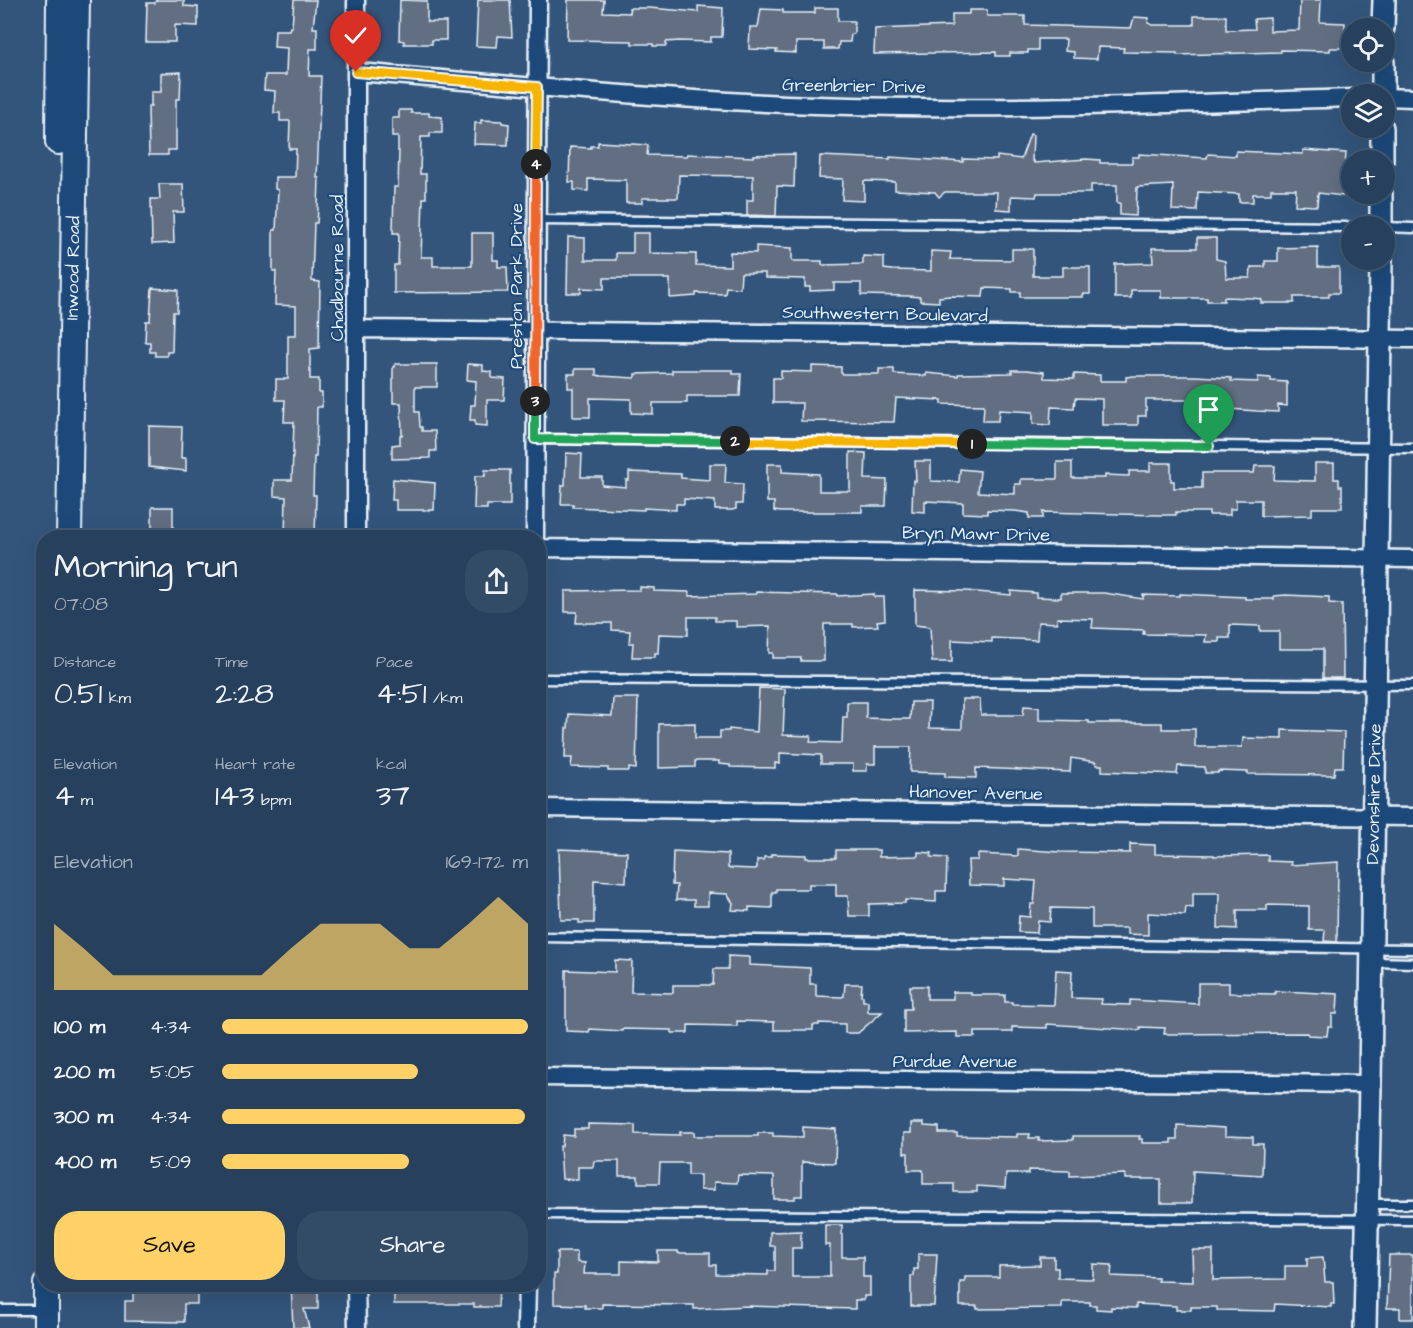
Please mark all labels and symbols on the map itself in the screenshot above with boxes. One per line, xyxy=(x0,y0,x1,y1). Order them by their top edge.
pin xyxy=(330,10,381,72)
street label: Greenbrier Drive xyxy=(782,72,926,100)
pin: 4 xyxy=(521,149,551,179)
street label: Chadbourne Road xyxy=(325,195,350,341)
street label: Preston Park Drive xyxy=(504,203,529,369)
street label: Inwood Road xyxy=(60,216,86,320)
street label: Southwestern Boulevard xyxy=(782,300,988,328)
pin xyxy=(1183,384,1234,446)
pin: 3 xyxy=(520,386,550,416)
pin: 2 xyxy=(720,426,750,456)
pin: 1 xyxy=(957,429,987,459)
street label: Bryn Mawr Drive xyxy=(902,520,1050,549)
street label: Devonshire Drive xyxy=(1360,723,1388,865)
street label: Hanover Avenue xyxy=(909,779,1043,807)
street label: Purdue Avenue xyxy=(893,1049,1017,1074)

